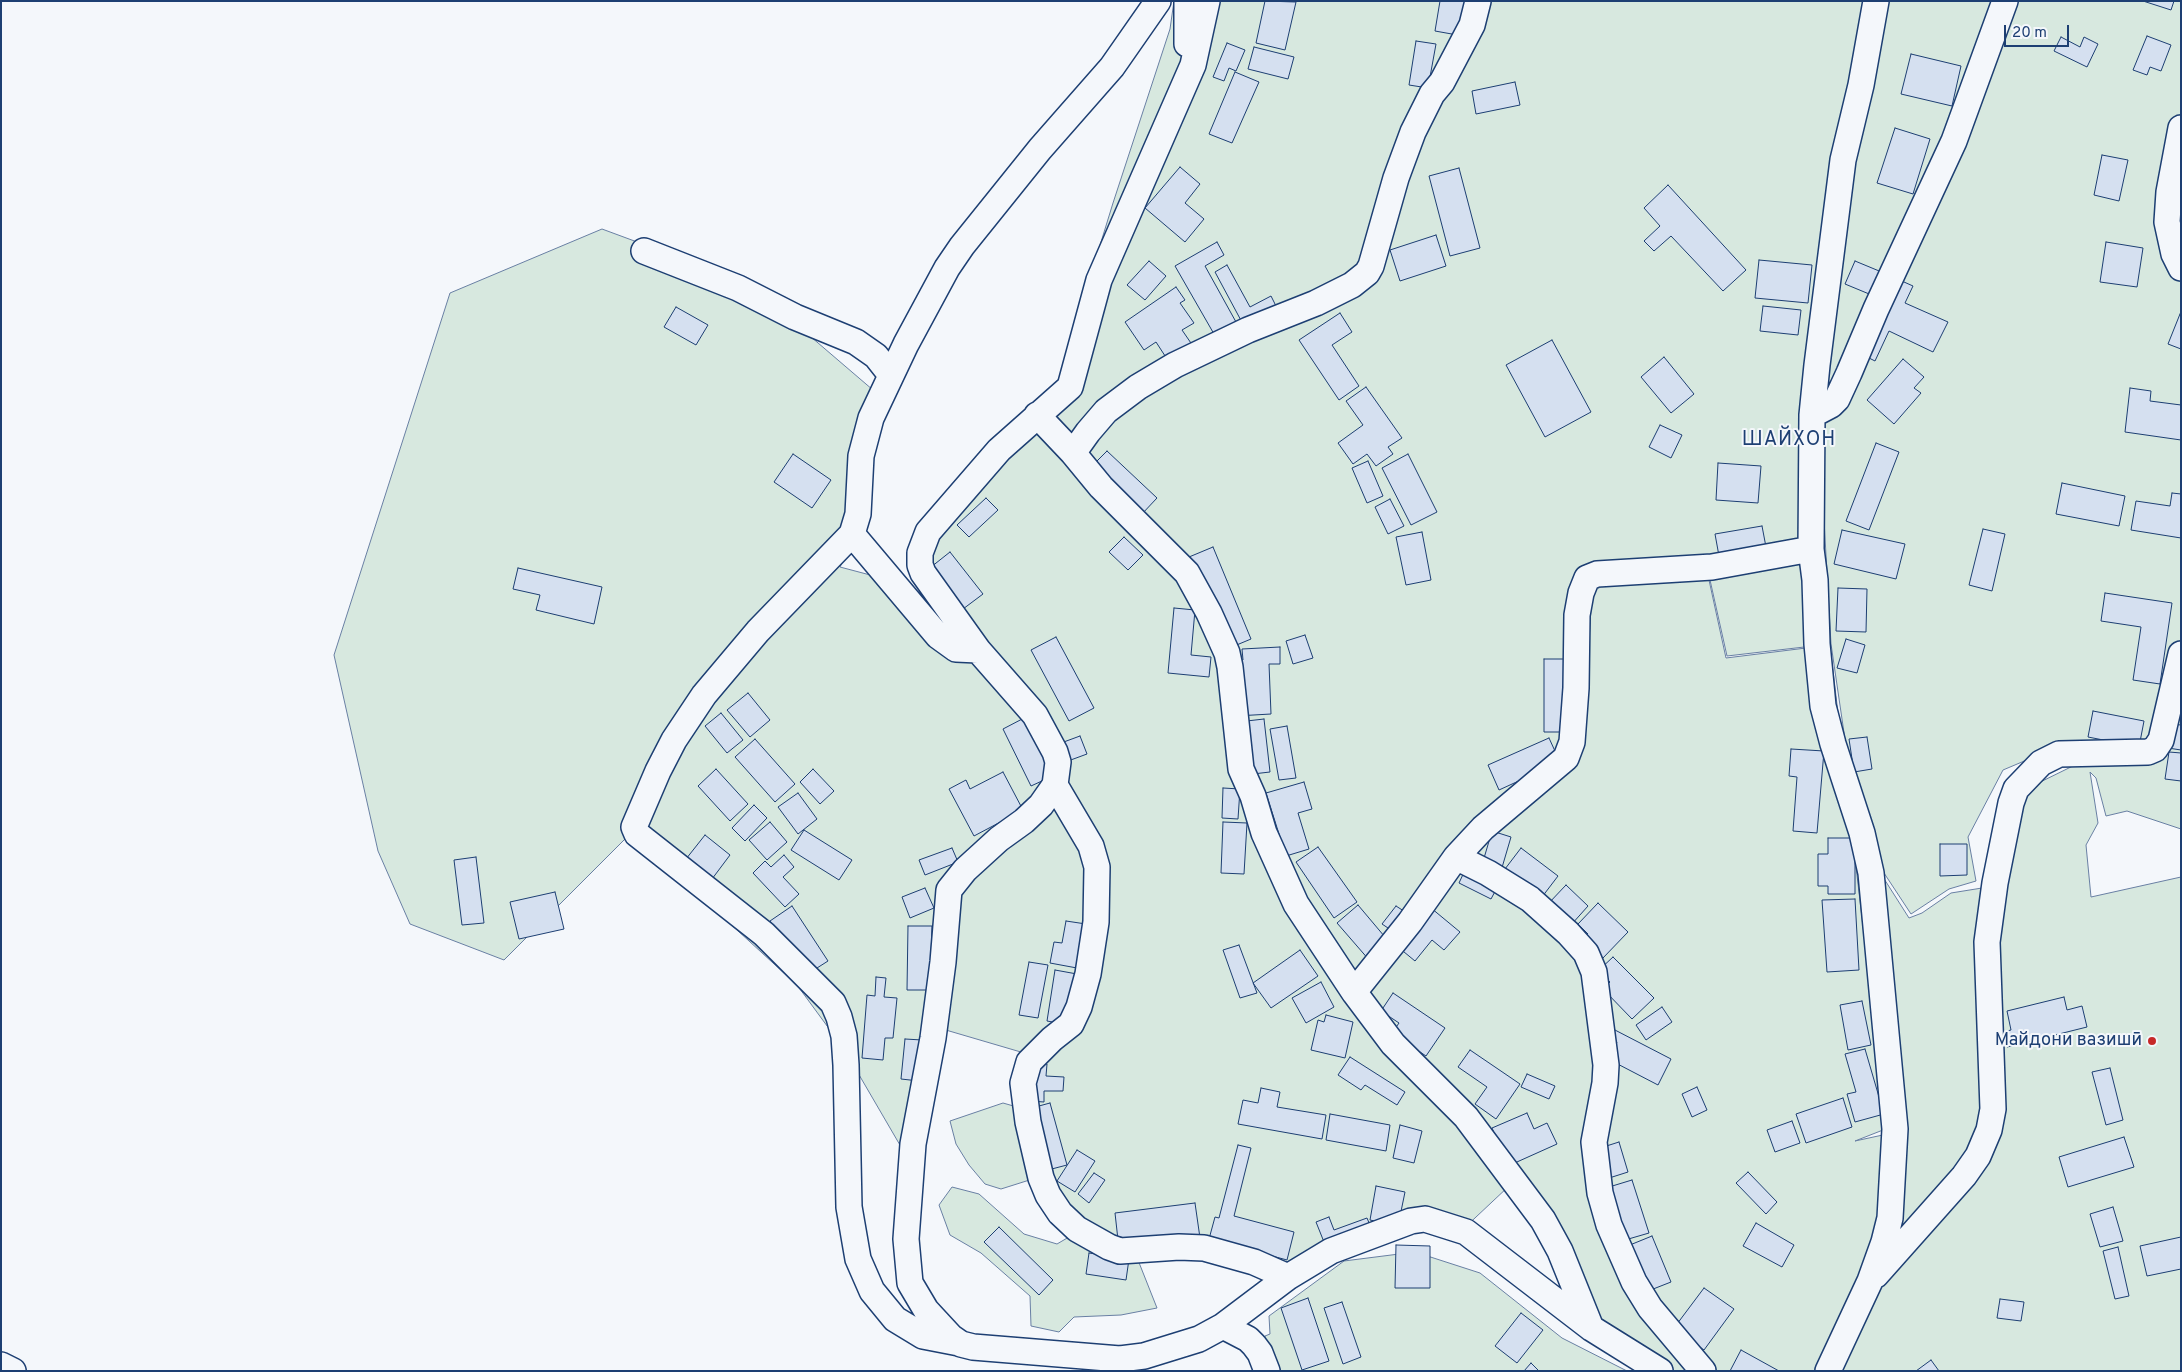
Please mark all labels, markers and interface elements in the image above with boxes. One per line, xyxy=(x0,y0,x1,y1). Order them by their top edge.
scale bar xyxy=(2007,15,2072,47)
text: 20 m xyxy=(2012,24,2047,43)
district label: ШАЙХОН xyxy=(1741,429,1837,453)
place label: Майдони вазишӣ xyxy=(1995,1030,2142,1052)
marker: Майдони вазишӣ xyxy=(2146,1035,2158,1047)

